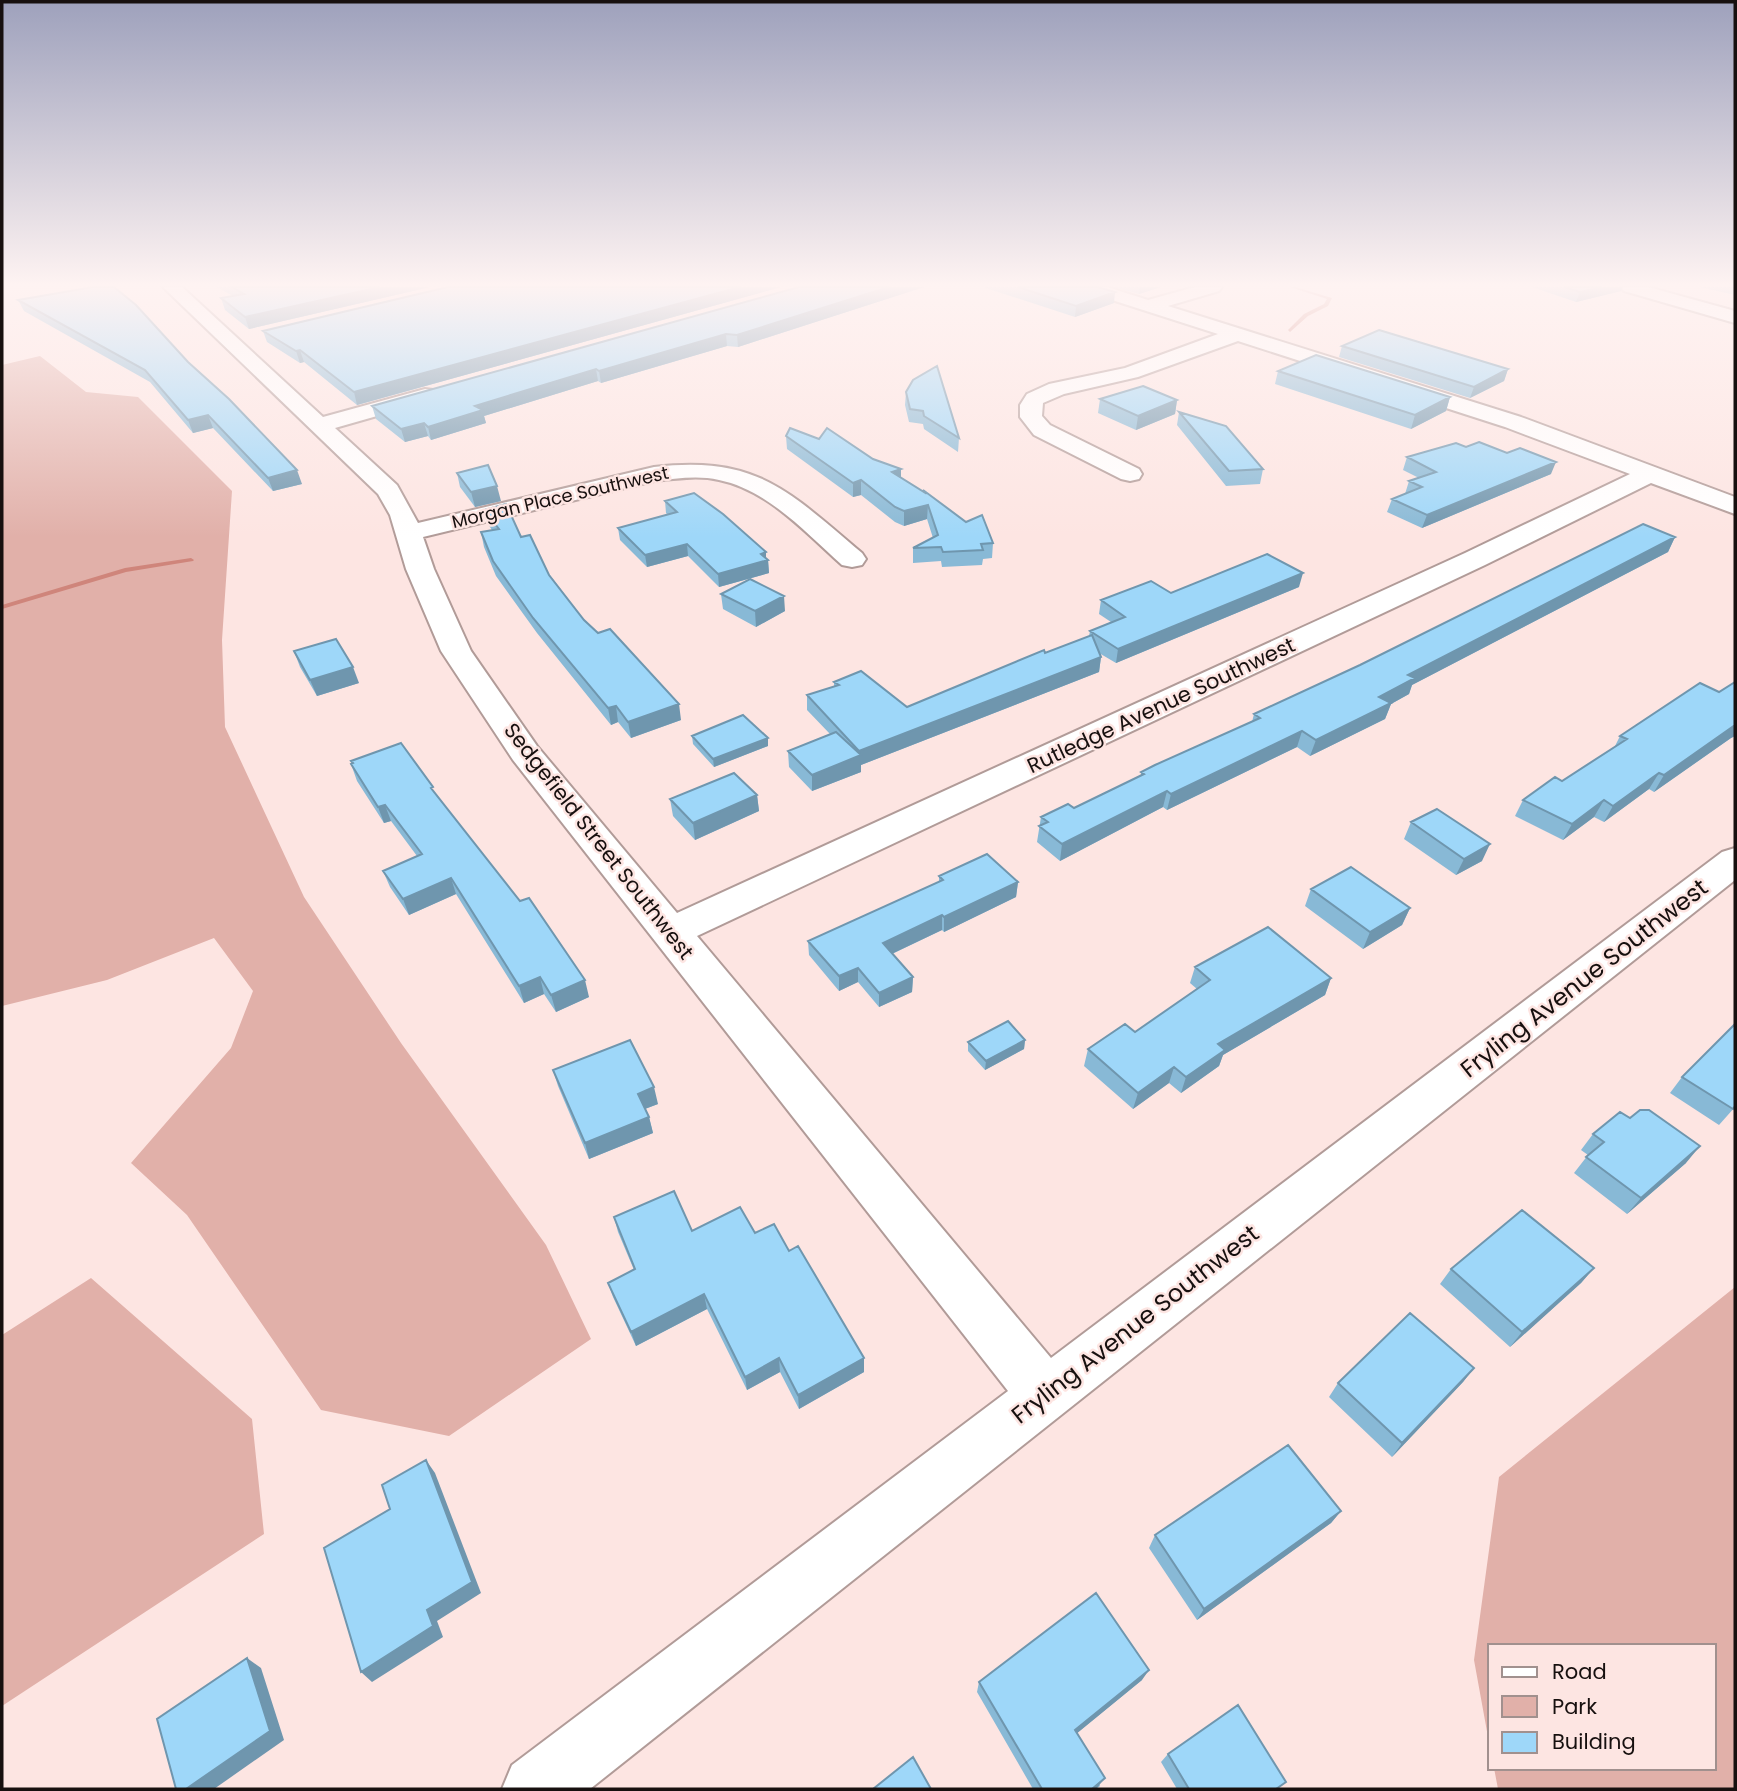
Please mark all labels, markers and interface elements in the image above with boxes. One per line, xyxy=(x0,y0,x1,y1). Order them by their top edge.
street label: Morgan Place Southwest xyxy=(449,460,671,534)
street label: Rutledge Avenue Southwest xyxy=(1022,630,1300,780)
street label: Sedgefield Street Southwest xyxy=(497,717,701,965)
street label: Fryling Avenue Southwest xyxy=(1453,871,1715,1085)
street label: Fryling Avenue Southwest xyxy=(1004,1217,1266,1431)
legend xyxy=(1488,1644,1716,1770)
text: Road xyxy=(1552,1657,1607,1686)
text: Park xyxy=(1552,1692,1597,1721)
text: Building xyxy=(1552,1727,1636,1756)

